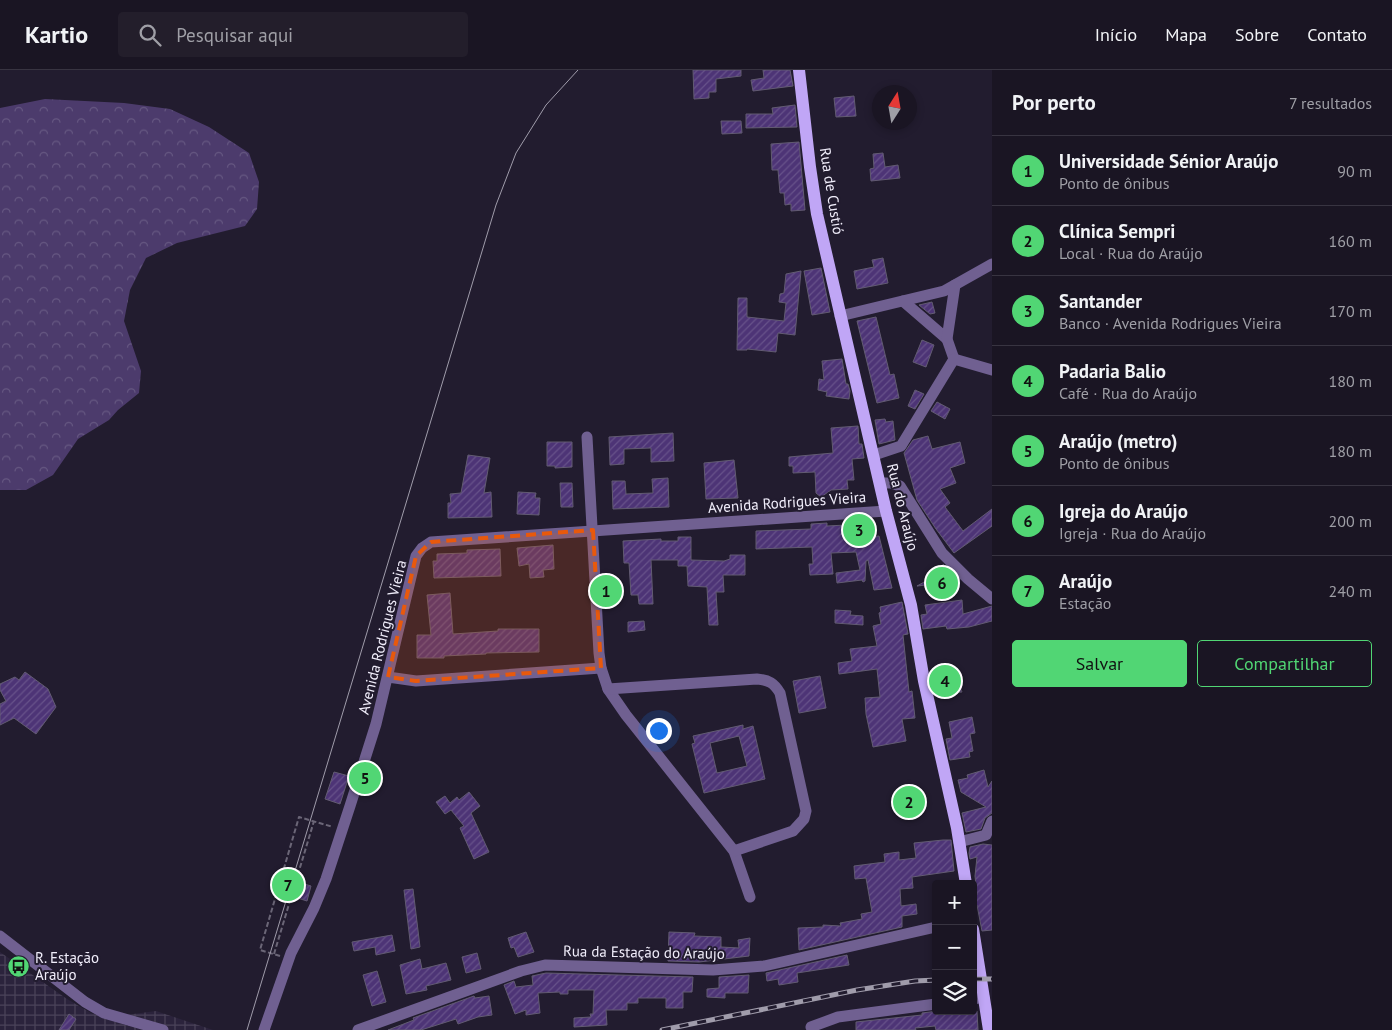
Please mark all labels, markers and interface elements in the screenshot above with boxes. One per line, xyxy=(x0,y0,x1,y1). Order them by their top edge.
search box xyxy=(118,12,468,57)
text: Kartio xyxy=(25,19,88,50)
icon: search xyxy=(136,21,164,49)
text: Pesquisar aqui xyxy=(176,23,293,47)
text: Início xyxy=(1095,23,1137,46)
text: Mapa xyxy=(1165,23,1207,46)
text: Sobre xyxy=(1235,23,1279,46)
text: Contato xyxy=(1307,23,1367,46)
north arrow xyxy=(872,85,917,130)
text: Por perto xyxy=(1012,89,1096,116)
text: 7 resultados xyxy=(1289,93,1372,113)
street label: Rua de Custió xyxy=(816,146,848,236)
text: Universidade Sénior Araújo xyxy=(1059,149,1278,173)
text: 1 xyxy=(1023,161,1033,181)
text: 90 m xyxy=(1337,161,1372,181)
text: Ponto de ônibus xyxy=(1059,173,1169,193)
text: Clínica Sempri xyxy=(1059,219,1175,243)
text: 2 xyxy=(1023,231,1033,251)
text: 160 m xyxy=(1329,231,1372,251)
text: Local · Rua do Araújo xyxy=(1059,243,1203,263)
text: Santander xyxy=(1059,289,1142,313)
text: 3 xyxy=(1023,301,1033,321)
text: 170 m xyxy=(1329,301,1372,321)
text: Banco · Avenida Rodrigues Vieira xyxy=(1059,313,1282,333)
text: Padaria Balio xyxy=(1059,359,1166,383)
text: 4 xyxy=(1023,371,1033,391)
text: 180 m xyxy=(1329,371,1372,391)
text: Café · Rua do Araújo xyxy=(1059,383,1197,403)
text: Araújo (metro) xyxy=(1059,429,1177,453)
text: 5 xyxy=(1023,441,1033,461)
text: 180 m xyxy=(1329,441,1372,461)
text: Ponto de ônibus xyxy=(1059,453,1169,473)
street label: Rua do Araújo xyxy=(883,461,923,553)
street label: Avenida Rodrigues Vieira xyxy=(707,487,867,517)
text: Igreja do Araújo xyxy=(1059,499,1188,523)
pin: 3 xyxy=(843,511,875,549)
text: 6 xyxy=(1023,511,1033,531)
text: 200 m xyxy=(1329,511,1372,531)
text: Igreja · Rua do Araújo xyxy=(1059,523,1206,543)
street label: Avenida Rodrigues Vieira xyxy=(354,558,410,716)
pin: 6 xyxy=(926,564,958,602)
text: Araújo xyxy=(1059,569,1112,593)
pin: 1 xyxy=(590,572,622,610)
text: 7 xyxy=(1023,581,1033,601)
text: 240 m xyxy=(1329,581,1372,601)
text: Estação xyxy=(1059,593,1111,613)
button: Salvar xyxy=(1012,640,1187,687)
button: Compartilhar xyxy=(1197,640,1372,687)
pin: 4 xyxy=(929,662,961,700)
your location xyxy=(646,718,672,744)
pin: 5 xyxy=(349,759,381,797)
pin: 2 xyxy=(893,783,925,821)
pin: 7 xyxy=(272,866,304,904)
map controls xyxy=(932,880,977,1015)
button: + xyxy=(932,880,977,925)
button: − xyxy=(932,925,977,970)
street label: Rua da Estação do Araújo xyxy=(563,941,725,963)
place label: R. Estação Araújo xyxy=(35,948,99,984)
bus stop icon: R. Estação Araújo xyxy=(7,954,31,978)
button: layers xyxy=(932,970,977,1015)

